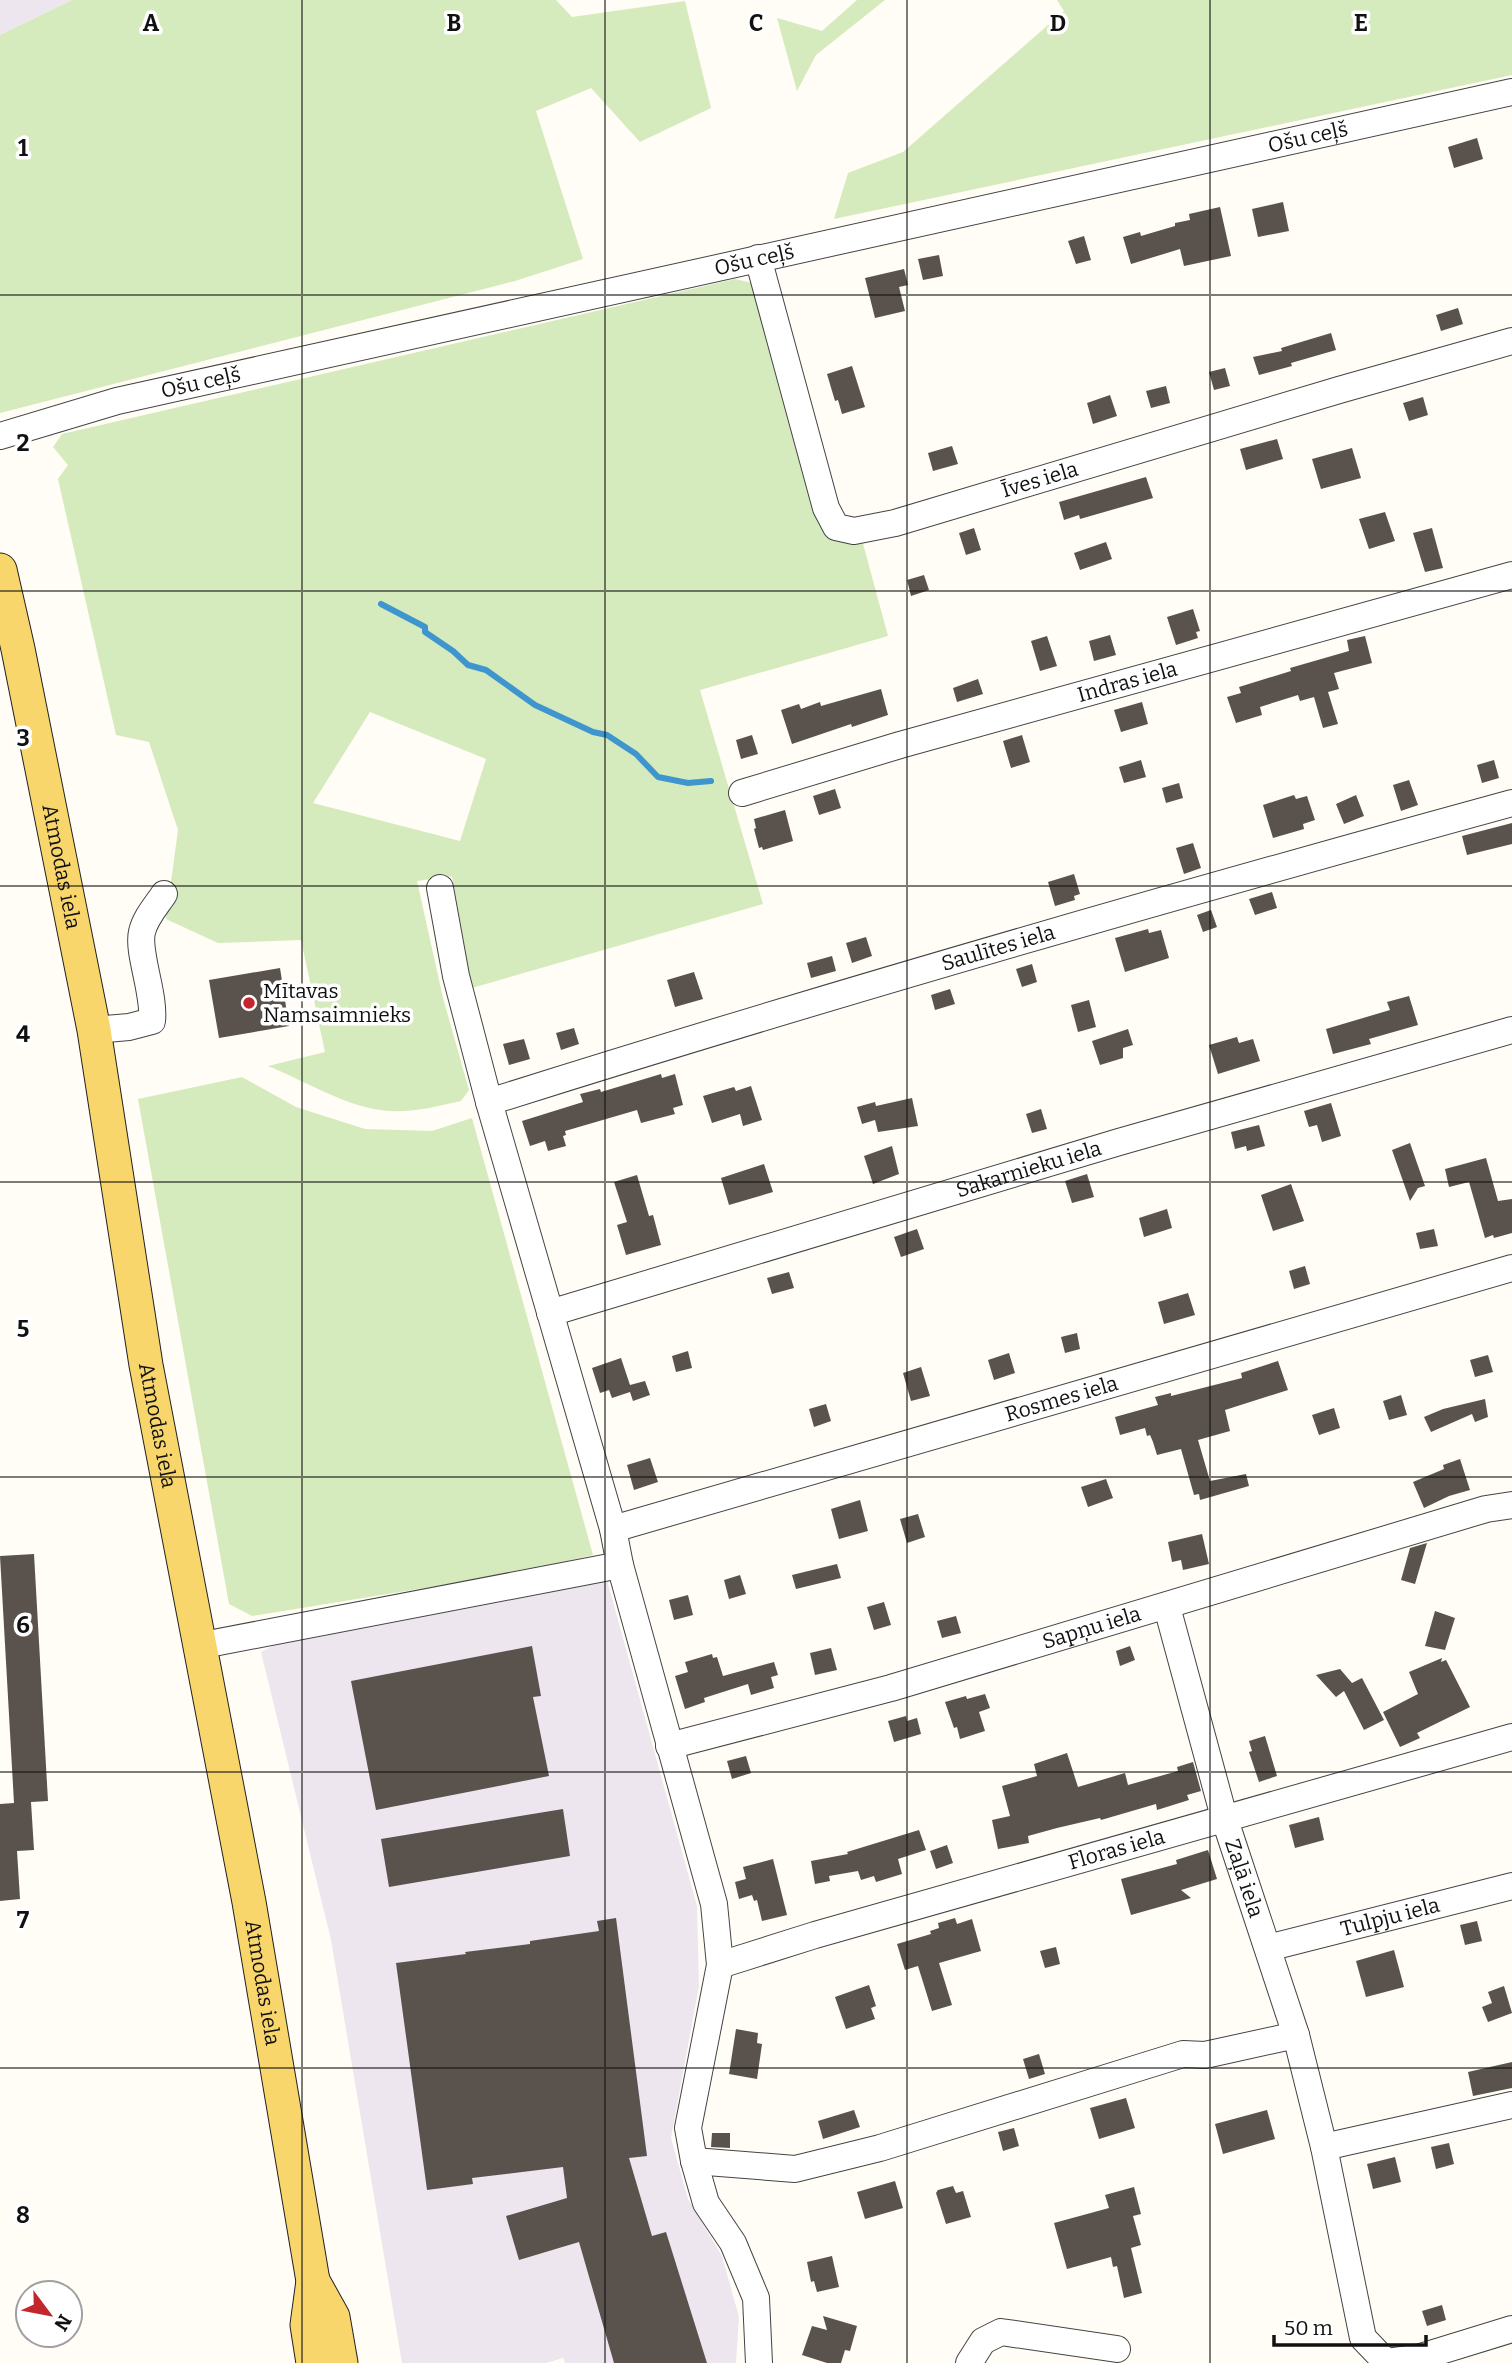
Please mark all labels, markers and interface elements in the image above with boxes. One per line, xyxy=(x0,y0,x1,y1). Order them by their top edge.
text: A xyxy=(143,9,160,37)
text: B xyxy=(447,9,461,37)
text: C xyxy=(749,9,763,37)
text: D xyxy=(1050,9,1066,37)
text: E xyxy=(1354,9,1368,37)
street label: Ošu ceļš xyxy=(1266,116,1351,159)
text: 1 xyxy=(18,134,28,162)
street label: Ošu ceļš xyxy=(712,238,797,281)
street label: Ošu ceļš xyxy=(158,361,243,404)
text: 2 xyxy=(17,429,30,457)
street label: Īves iela xyxy=(999,456,1082,503)
street label: Indras iela xyxy=(1074,655,1181,708)
text: 3 xyxy=(16,724,30,752)
street label: Atmodas iela xyxy=(36,802,87,932)
street label: Saulītes iela xyxy=(938,919,1058,977)
place label: Mītavas Namsaimnieks xyxy=(263,978,411,1028)
marker: Mītavas Namsaimnieks xyxy=(241,995,257,1011)
text: 4 xyxy=(16,1020,30,1048)
street label: Sakarnieku iela xyxy=(953,1135,1105,1203)
text: 5 xyxy=(17,1315,29,1343)
street label: Atmodas iela xyxy=(133,1361,182,1491)
street label: Rosmes iela xyxy=(1002,1370,1121,1427)
street label: Sapņu iela xyxy=(1039,1600,1145,1655)
text: 6 xyxy=(16,1611,30,1639)
street label: Floras iela xyxy=(1065,1823,1168,1875)
street label: Zaļā iela xyxy=(1219,1836,1269,1921)
street label: Tulpju iela xyxy=(1338,1892,1443,1942)
text: 7 xyxy=(17,1906,30,1934)
street label: Atmodas iela xyxy=(239,1918,286,2048)
text: 8 xyxy=(16,2201,30,2229)
north arrow xyxy=(14,2279,84,2349)
scale bar xyxy=(1274,2304,1426,2348)
text: N xyxy=(49,2310,77,2335)
text: 50 m xyxy=(1284,2315,1333,2341)

